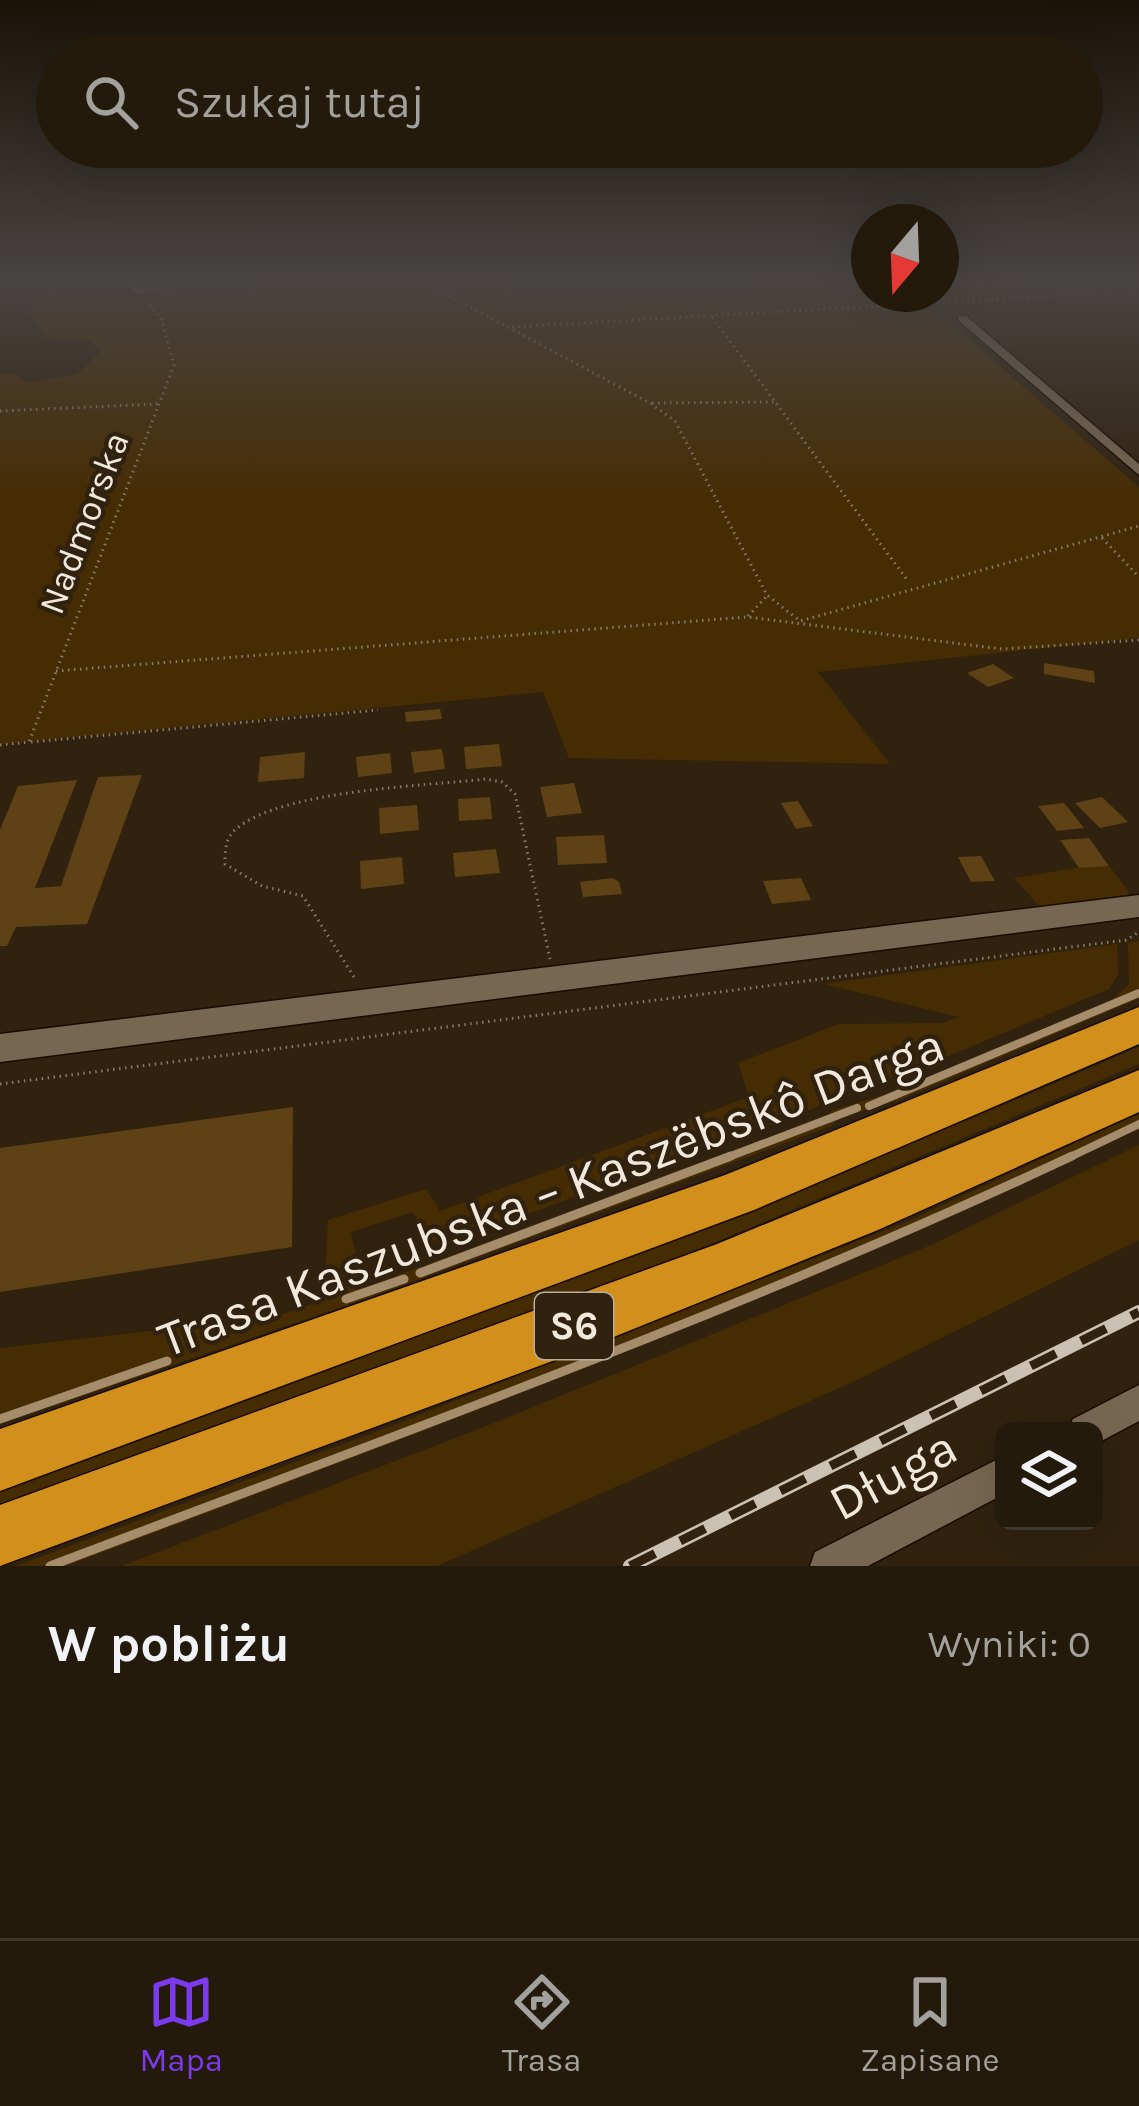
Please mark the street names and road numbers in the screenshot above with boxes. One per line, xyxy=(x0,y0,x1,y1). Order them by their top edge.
street label: Nadmorska xyxy=(30,426,138,620)
street label: Trasa Kaszubska – Kaszëbskô Darga xyxy=(150,1014,952,1370)
road number: S6 xyxy=(535,1293,613,1359)
street label: Długa xyxy=(819,1417,967,1533)

